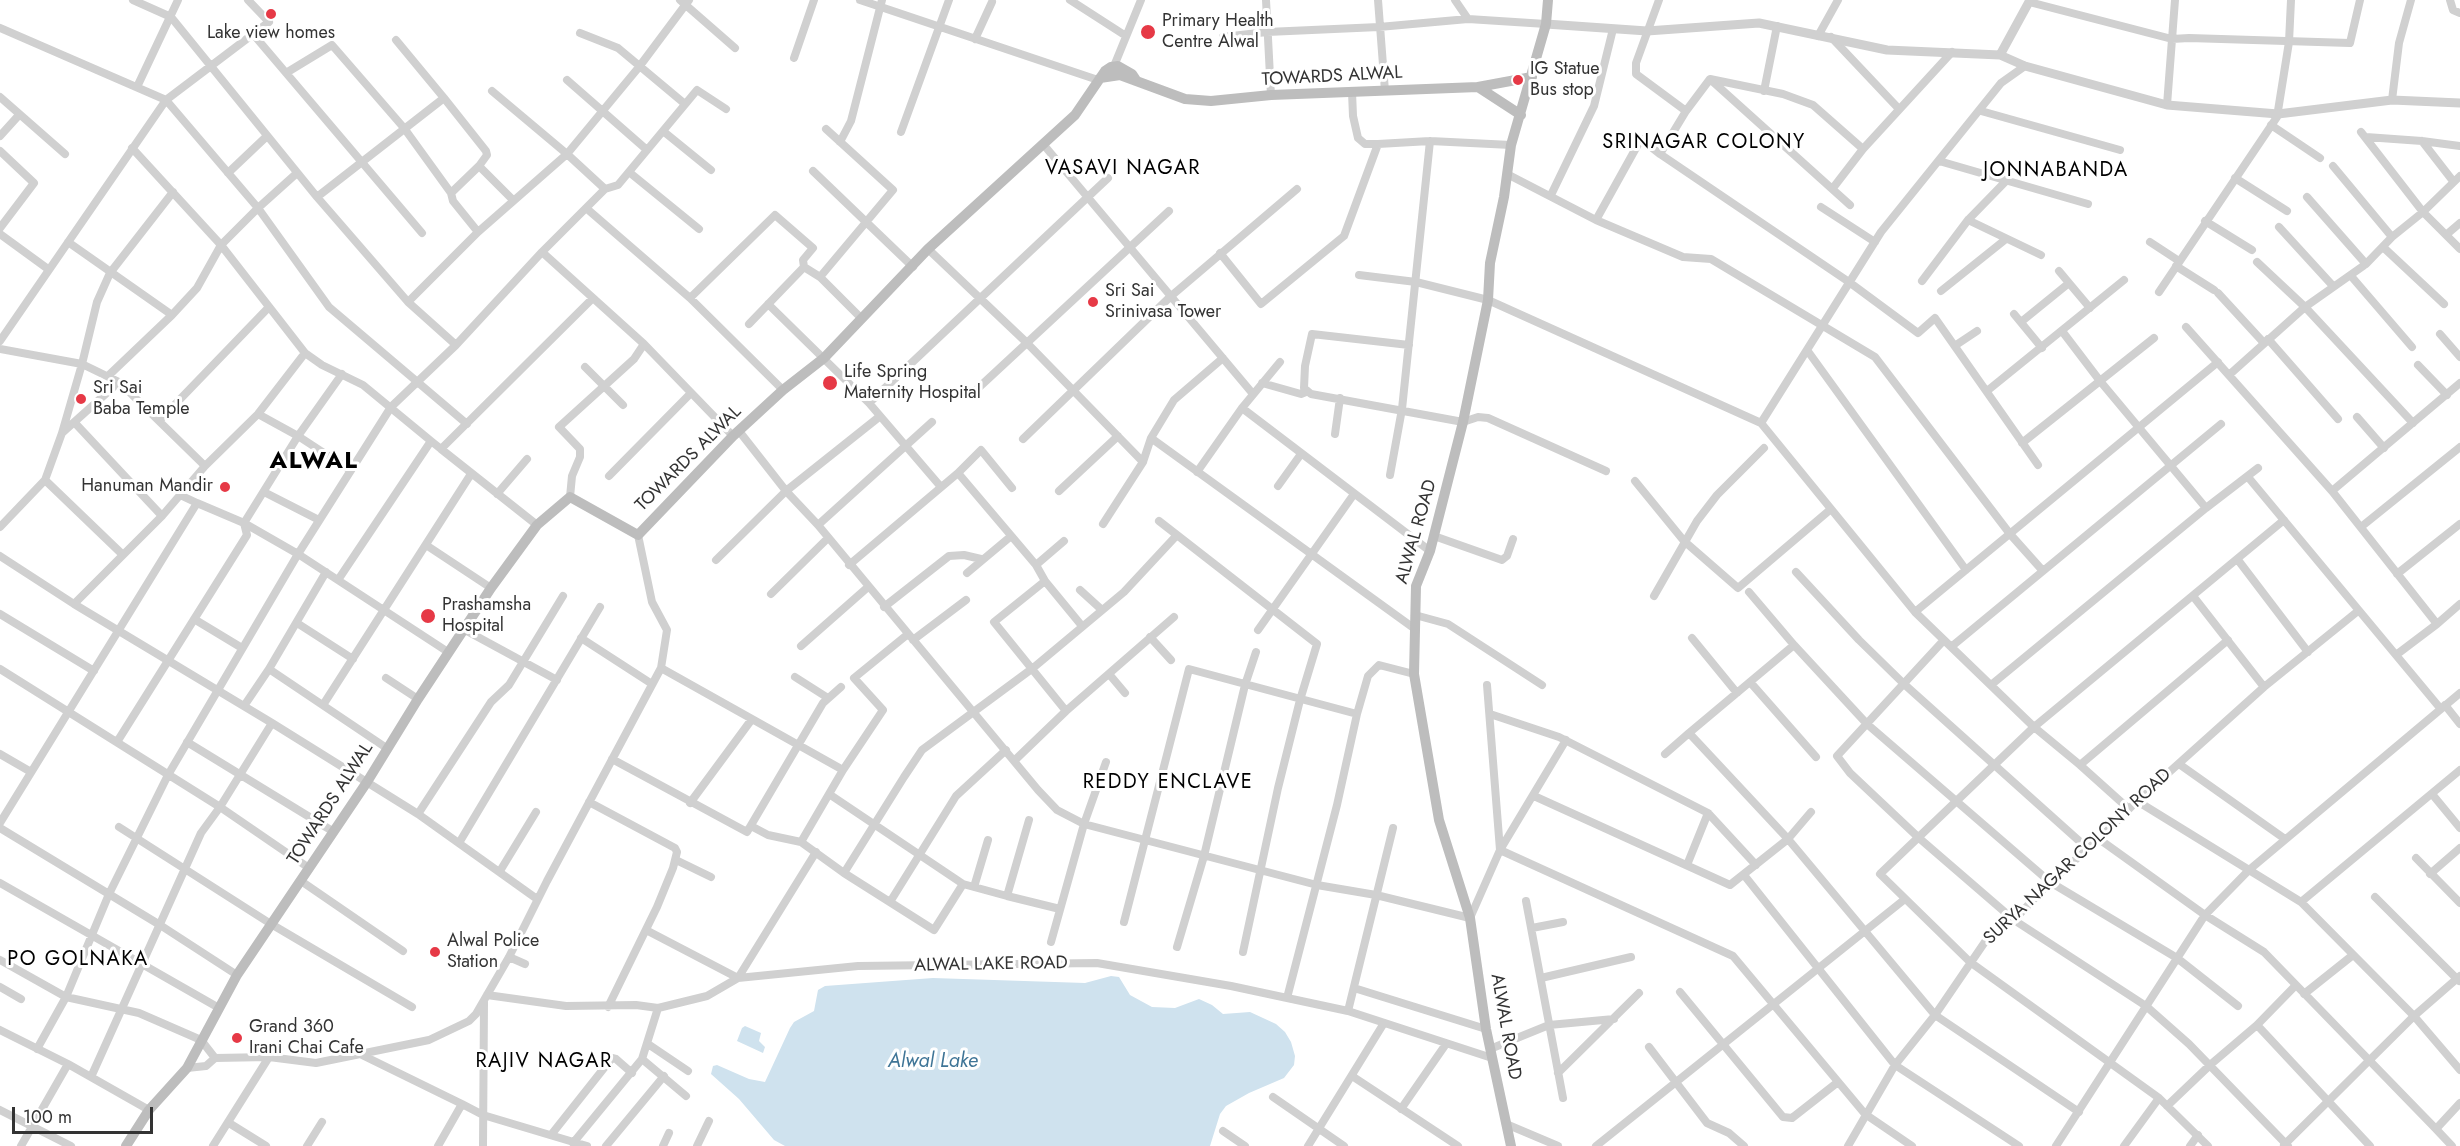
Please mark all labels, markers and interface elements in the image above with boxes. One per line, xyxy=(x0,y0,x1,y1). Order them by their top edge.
marker: Lake view homes xyxy=(264,7,278,21)
place label: Primary Health Centre Alwal xyxy=(1162,11,1274,54)
place label: Lake view homes xyxy=(207,23,335,45)
marker: Primary Health Centre Alwal xyxy=(1139,23,1157,41)
place label: IG Statue Bus stop xyxy=(1530,59,1600,101)
street label: TOWARDS ALWAL xyxy=(1261,63,1403,91)
marker: IG Statue Bus stop xyxy=(1511,73,1525,87)
district label: SRINAGAR COLONY xyxy=(1602,131,1806,155)
district label: VASAVI NAGAR xyxy=(1045,157,1201,181)
district label: JONNABANDA xyxy=(1983,159,2129,183)
place label: Sri Sai Srinivasa Tower xyxy=(1105,281,1221,324)
marker: Sri Sai Srinivasa Tower xyxy=(1086,295,1100,309)
place label: Life Spring Maternity Hospital xyxy=(844,362,981,404)
marker: Life Spring Maternity Hospital xyxy=(821,374,839,392)
place label: Sri Sai Baba Temple xyxy=(93,378,190,420)
marker: Sri Sai Baba Temple xyxy=(74,392,88,406)
street label: TOWARDS ALWAL xyxy=(632,402,746,516)
district label: ALWAL xyxy=(270,448,358,476)
place label: Hanuman Mandir xyxy=(81,476,213,498)
street label: ALWAL ROAD xyxy=(1392,477,1442,587)
marker: Hanuman Mandir xyxy=(218,480,232,494)
place label: Prashamsha Hospital xyxy=(442,595,531,638)
marker: Prashamsha Hospital xyxy=(419,607,437,625)
street label: TOWARDS ALWAL xyxy=(284,739,378,869)
street label: SURYA NAGAR COLONY ROAD xyxy=(1980,764,2176,950)
district label: REDDY ENCLAVE xyxy=(1083,771,1253,795)
place label: Alwal Police Station xyxy=(447,931,539,974)
marker: Alwal Police Station xyxy=(428,945,442,959)
district label: PO GOLNAKA xyxy=(7,948,149,972)
street label: ALWAL LAKE ROAD xyxy=(914,953,1068,977)
street label: ALWAL ROAD xyxy=(1485,972,1525,1082)
place label: Grand 360 Irani Chai Cafe xyxy=(249,1017,364,1060)
marker: Grand 360 Irani Chai Cafe xyxy=(230,1031,244,1045)
district label: RAJIV NAGAR xyxy=(475,1050,613,1074)
water label: Alwal Lake xyxy=(888,1050,978,1074)
scale bar xyxy=(15,1095,156,1133)
text: 100 m xyxy=(23,1104,72,1130)

